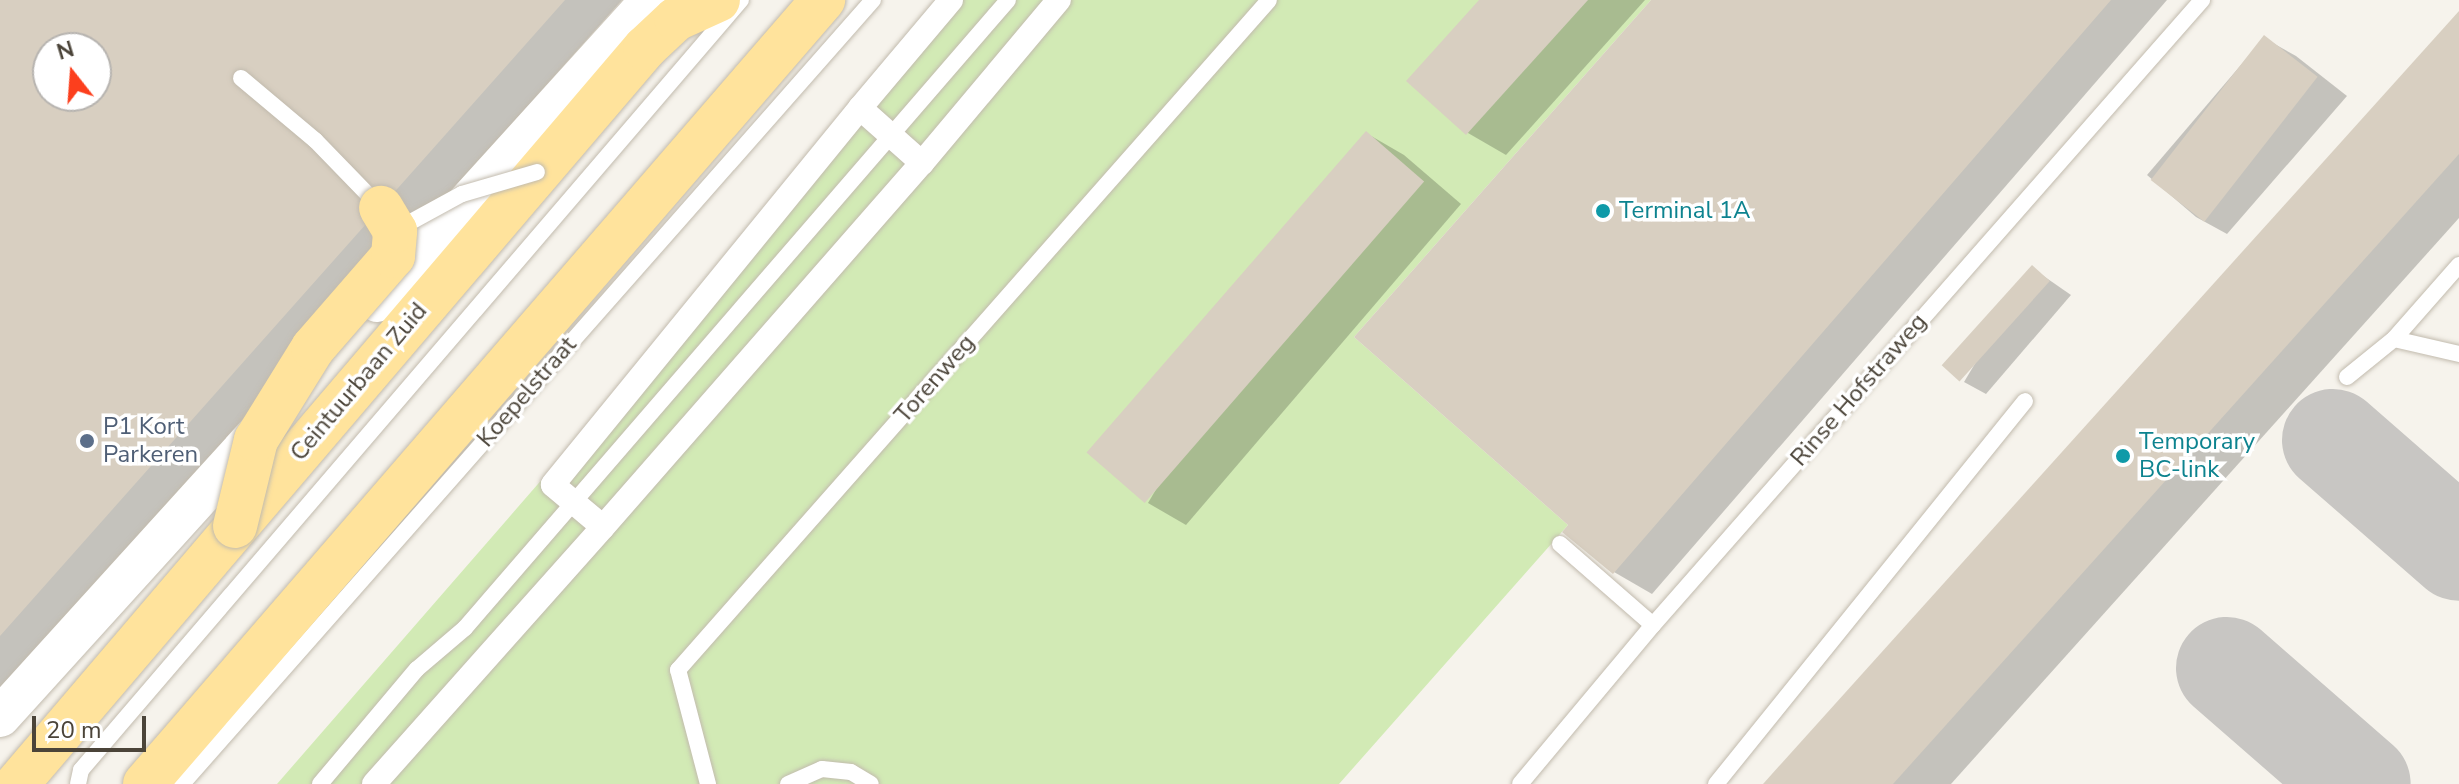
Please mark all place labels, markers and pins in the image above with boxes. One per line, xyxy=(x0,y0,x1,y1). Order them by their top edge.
place label: Terminal 1A xyxy=(1619,197,1751,225)
marker: Terminal 1A xyxy=(1594,202,1612,220)
place label: P1 Kort Parkeren xyxy=(103,413,198,469)
place label: Temporary BC-link xyxy=(2139,428,2255,484)
marker: P1 Kort Parkeren xyxy=(78,432,96,450)
marker: Temporary BC-link xyxy=(2114,447,2132,465)

